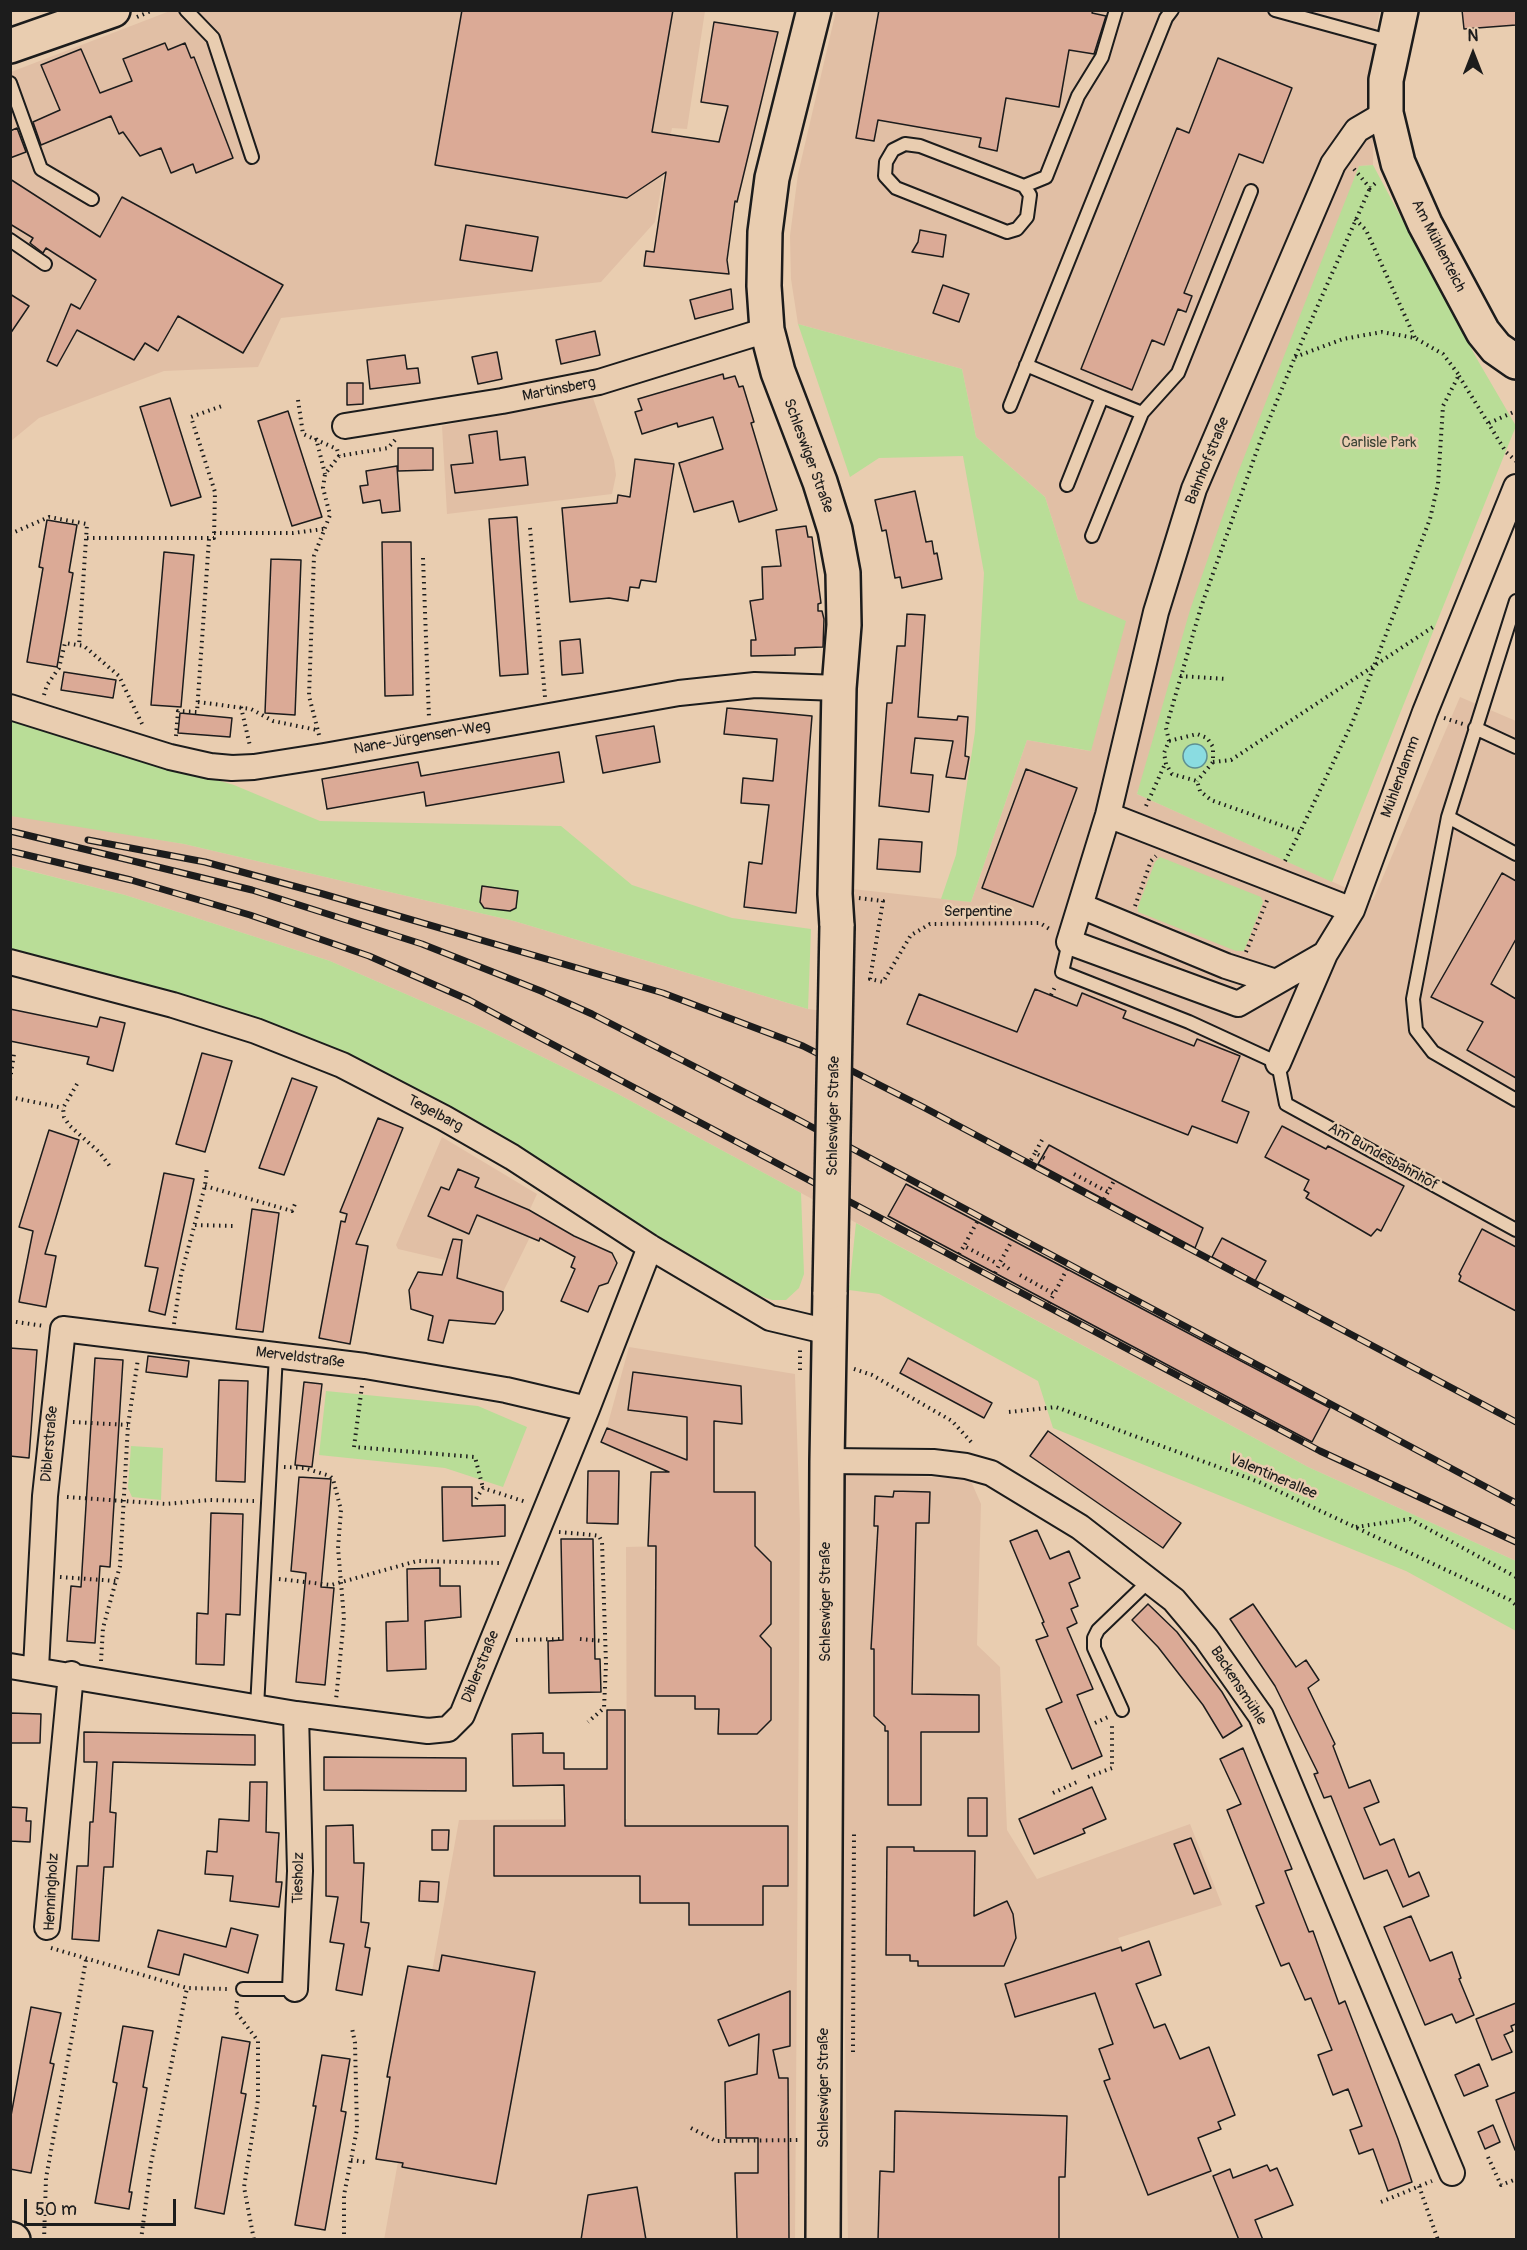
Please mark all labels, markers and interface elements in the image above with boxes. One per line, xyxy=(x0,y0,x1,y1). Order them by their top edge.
north arrow xyxy=(1443,24,1503,84)
text: N xyxy=(1468,26,1478,46)
street label: Am Mühlenteich xyxy=(1407,197,1469,295)
street label: Martinsberg xyxy=(521,374,597,406)
street label: Schleswiger Straße xyxy=(779,396,837,516)
street label: Bahnhofstraße xyxy=(1182,415,1234,507)
park label: Carlisle Park xyxy=(1341,434,1417,452)
street label: Nane-Jürgensen-Weg xyxy=(352,717,492,759)
street label: Mühlendamm xyxy=(1378,734,1424,820)
street label: Serpentine xyxy=(944,903,1012,921)
street label: Schleswiger Straße xyxy=(824,1056,844,1176)
street label: Tegelbarg xyxy=(404,1092,466,1136)
street label: Am Bundesbahnhof xyxy=(1325,1119,1441,1195)
street label: Merveldstraße xyxy=(255,1344,345,1372)
street label: Diblerstraße xyxy=(38,1405,62,1483)
street label: Valentinerallee xyxy=(1226,1450,1320,1504)
street label: Schleswiger Straße xyxy=(817,1542,835,1662)
street label: Diblerstraße xyxy=(458,1628,504,1706)
street label: Backensmühle xyxy=(1206,1643,1270,1729)
street label: Tiesholz xyxy=(290,1852,308,1904)
street label: Henningholz xyxy=(41,1853,63,1931)
street label: Schleswiger Straße xyxy=(815,2028,833,2148)
scale bar xyxy=(27,2187,178,2225)
text: 50 m xyxy=(35,2198,77,2221)

